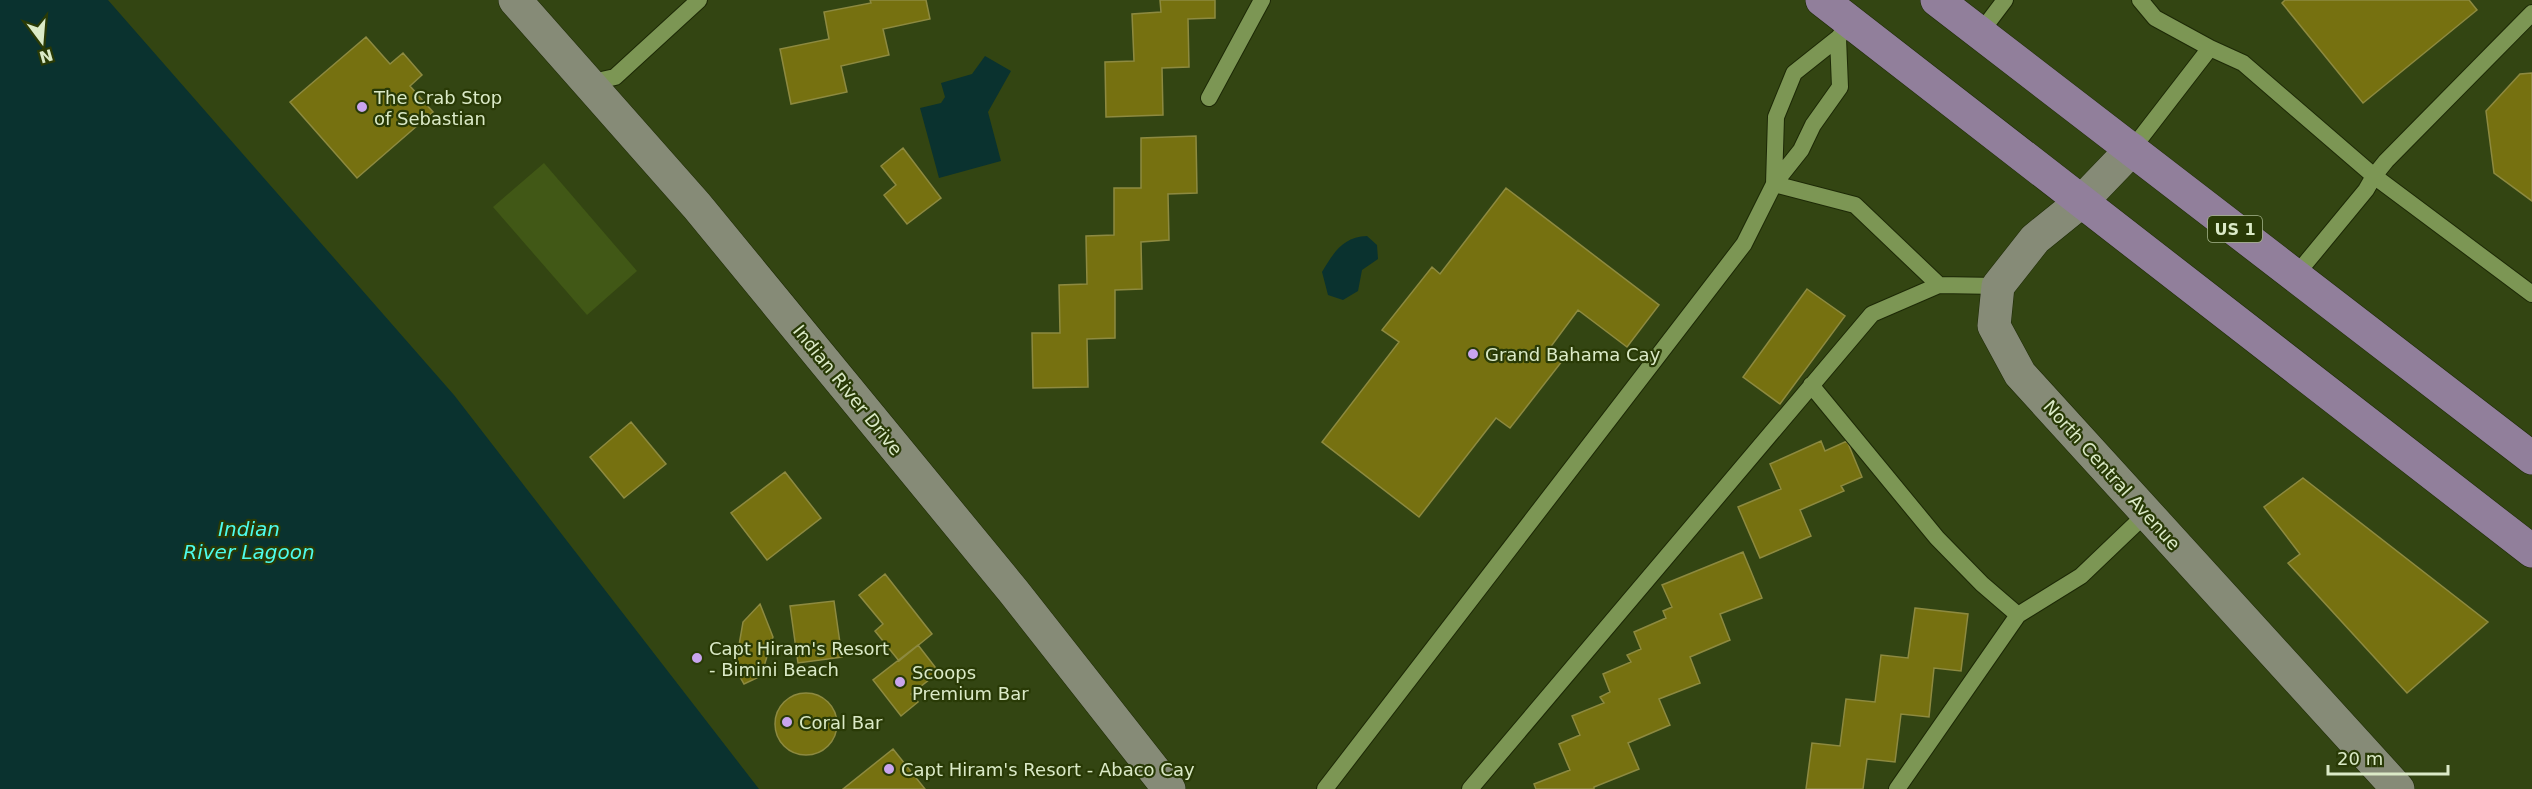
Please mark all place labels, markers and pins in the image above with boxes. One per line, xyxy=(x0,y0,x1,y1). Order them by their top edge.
place label: The Crab Stop of Sebastian xyxy=(373,87,502,129)
marker: The Crab Stop of Sebastian xyxy=(355,100,369,114)
place label: Grand Bahama Cay xyxy=(1485,344,1661,365)
marker: Grand Bahama Cay xyxy=(1466,347,1480,361)
place label: Capt Hiram's Resort - Bimini Beach xyxy=(709,638,889,680)
marker: Capt Hiram's Resort - Bimini Beach xyxy=(690,651,704,665)
place label: Scoops Premium Bar xyxy=(912,662,1029,704)
marker: Scoops Premium Bar xyxy=(893,675,907,689)
place label: Coral Bar xyxy=(799,712,883,733)
marker: Coral Bar xyxy=(780,715,794,729)
place label: Capt Hiram's Resort - Abaco Cay xyxy=(901,759,1195,780)
marker: Capt Hiram's Resort - Abaco Cay xyxy=(882,762,896,776)

